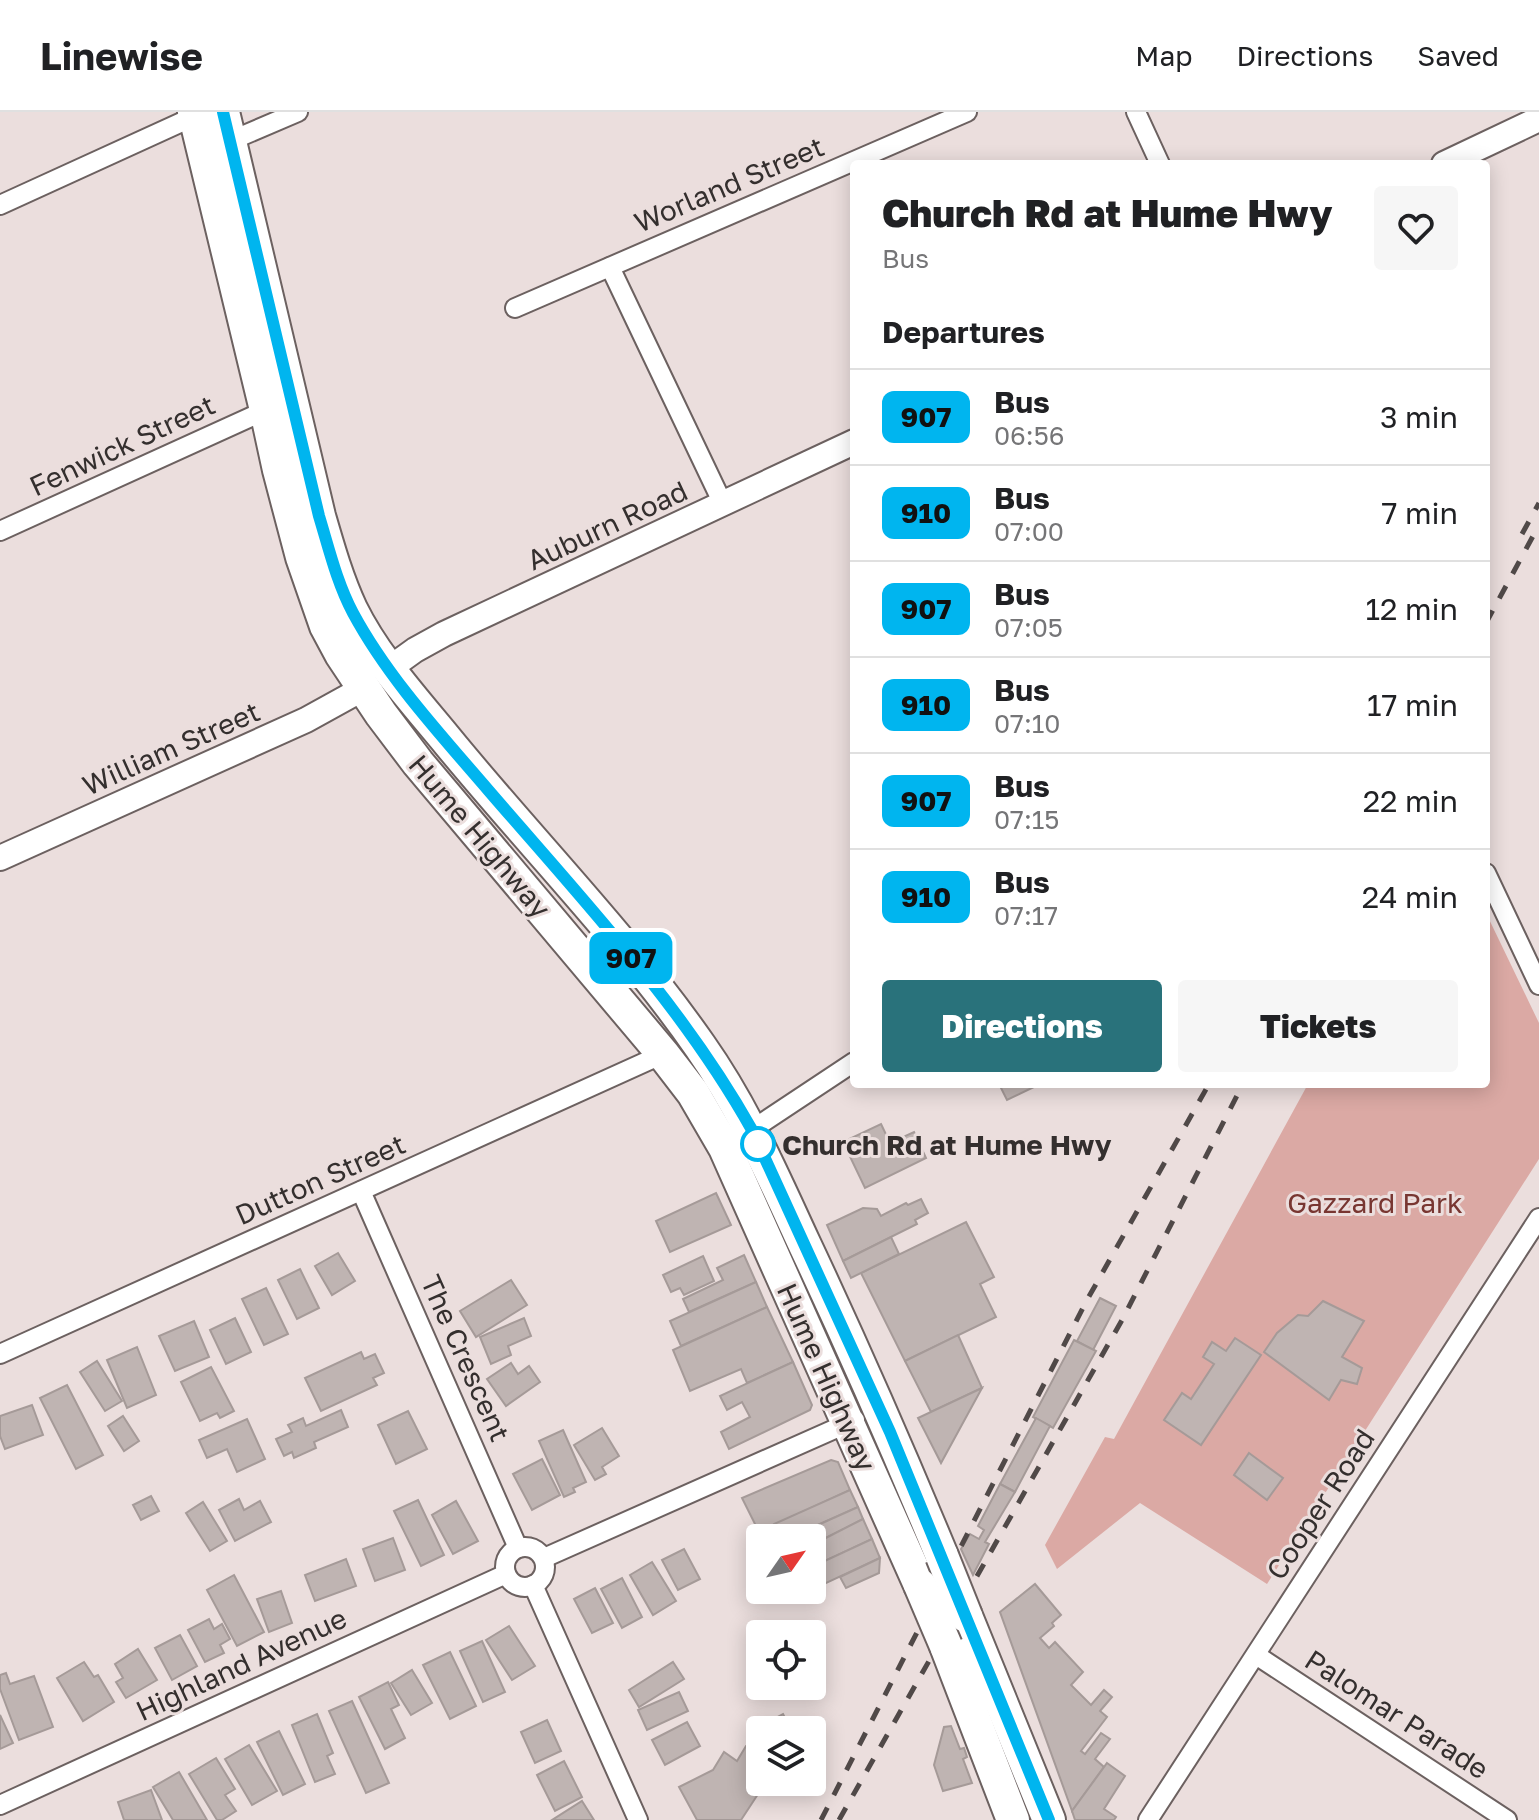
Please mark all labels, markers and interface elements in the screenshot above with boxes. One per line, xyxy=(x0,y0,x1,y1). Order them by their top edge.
text: Linewise xyxy=(40,33,203,78)
text: Map xyxy=(1135,39,1192,72)
text: Directions xyxy=(1236,39,1373,72)
text: Saved xyxy=(1417,39,1499,72)
street label: Worland Street xyxy=(629,129,829,239)
button: heart xyxy=(1374,186,1458,270)
text: Church Rd at Hume Hwy xyxy=(882,190,1332,235)
text: Bus xyxy=(882,243,929,274)
text: Departures xyxy=(882,314,1045,350)
text: Bus xyxy=(994,384,1050,420)
street label: Fenwick Street xyxy=(24,388,220,502)
text: 3 min xyxy=(1380,399,1458,435)
text: 907 xyxy=(900,400,952,433)
text: 06:56 xyxy=(994,420,1064,451)
street label: Auburn Road xyxy=(522,473,692,577)
text: Bus xyxy=(994,480,1050,516)
text: 7 min xyxy=(1382,495,1458,531)
text: 910 xyxy=(901,496,951,529)
text: 07:00 xyxy=(994,516,1064,547)
text: Bus xyxy=(994,576,1050,612)
text: 12 min xyxy=(1366,591,1458,627)
text: 907 xyxy=(900,592,952,625)
text: 07:05 xyxy=(994,612,1063,643)
text: Bus xyxy=(994,672,1050,708)
text: 17 min xyxy=(1367,687,1458,723)
text: 910 xyxy=(901,688,951,721)
street label: William Street xyxy=(77,694,265,802)
text: 07:10 xyxy=(994,708,1060,739)
street label: Hume Highway xyxy=(402,748,558,924)
text: Bus xyxy=(994,768,1050,804)
text: 22 min xyxy=(1363,783,1458,819)
text: 907 xyxy=(900,784,952,817)
text: 07:15 xyxy=(994,804,1059,835)
text: Bus xyxy=(994,864,1050,900)
text: 24 min xyxy=(1362,879,1458,915)
text: 910 xyxy=(901,880,951,913)
text: 07:17 xyxy=(994,900,1058,931)
line badge: 907 xyxy=(585,932,677,984)
text: 907 xyxy=(605,941,657,974)
button: Directions xyxy=(882,980,1162,1072)
button: Tickets xyxy=(1178,980,1458,1072)
street label: Dutton Street xyxy=(230,1127,410,1231)
marker: Church Rd at Hume Hwy xyxy=(741,1127,775,1161)
place label: Church Rd at Hume Hwy xyxy=(782,1128,1112,1161)
park label: Gazzard Park xyxy=(1287,1186,1463,1219)
street label: The Crescent xyxy=(415,1270,517,1446)
street label: Hume Highway xyxy=(771,1278,883,1476)
street label: Cooper Road xyxy=(1259,1423,1381,1585)
north arrow xyxy=(746,1524,826,1604)
map controls xyxy=(746,1524,826,1796)
street label: Highland Avenue xyxy=(131,1601,351,1727)
button: locate xyxy=(746,1620,826,1700)
street label: Palomar Parade xyxy=(1299,1643,1495,1785)
button: layers xyxy=(746,1716,826,1796)

